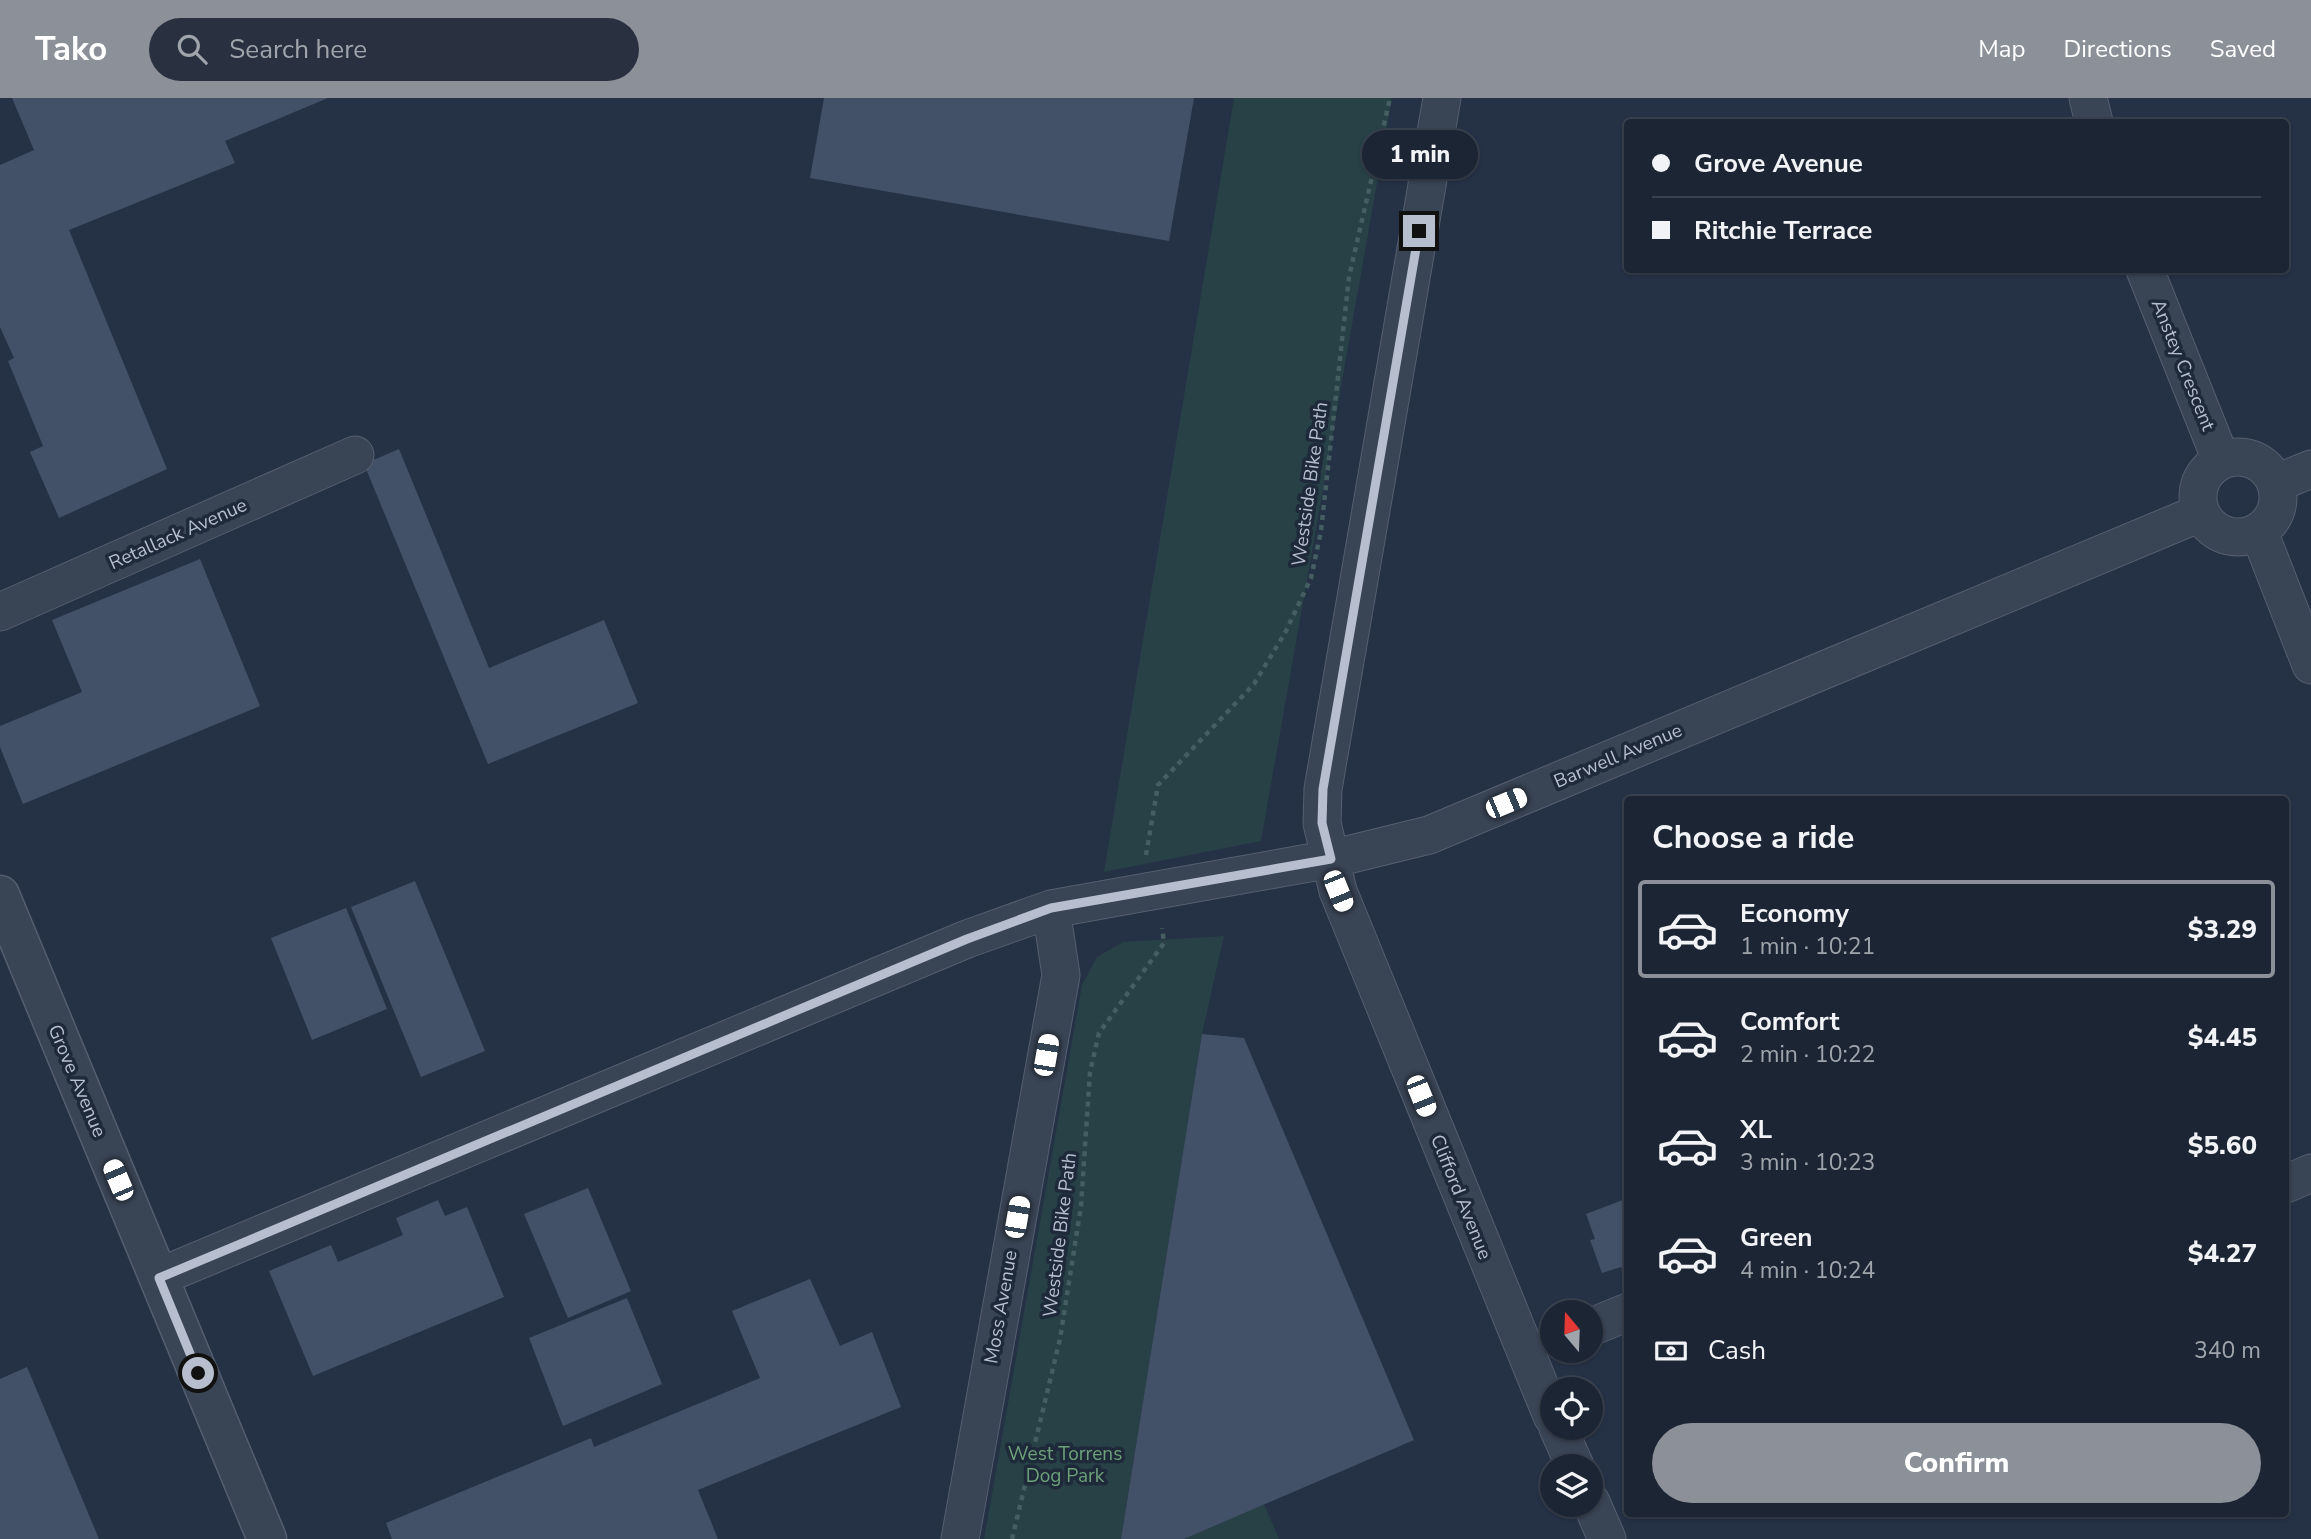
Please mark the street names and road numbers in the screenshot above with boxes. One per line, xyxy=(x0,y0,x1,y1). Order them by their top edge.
street label: Anstey Crescent xyxy=(2145,295,2221,435)
street label: Westside Bike Path xyxy=(1286,400,1334,568)
street label: Retallack Avenue xyxy=(105,492,251,576)
street label: Barwell Avenue xyxy=(1550,717,1686,795)
street label: Grove Avenue xyxy=(42,1021,112,1141)
street label: Clifford Avenue xyxy=(1424,1131,1498,1263)
street label: Westside Bike Path xyxy=(1037,1151,1083,1319)
street label: Moss Avenue xyxy=(978,1248,1024,1366)

